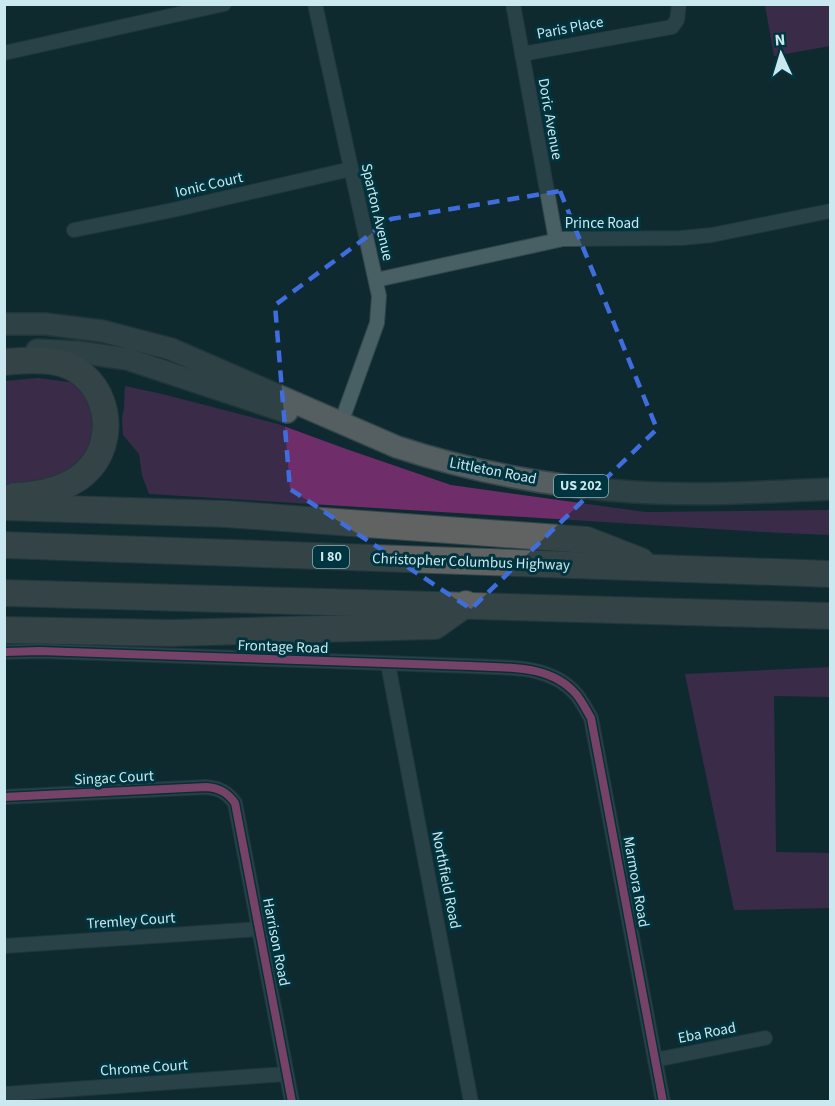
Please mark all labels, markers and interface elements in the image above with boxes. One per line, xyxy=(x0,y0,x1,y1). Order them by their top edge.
street label: Paris Place xyxy=(535,11,605,45)
north arrow xyxy=(751,24,811,84)
text: N xyxy=(774,29,786,51)
street label: Doric Avenue xyxy=(533,77,567,161)
street label: Sparton Avenue xyxy=(356,161,398,263)
street label: Ionic Court xyxy=(173,167,245,203)
street label: Prince Road xyxy=(565,213,639,234)
street label: Littleton Road xyxy=(448,452,538,490)
road number: US 202 xyxy=(554,475,608,497)
road number: I 80 xyxy=(313,546,349,568)
street label: Christopher Columbus Highway xyxy=(372,548,570,576)
street label: Frontage Road xyxy=(237,635,329,659)
street label: Singac Court xyxy=(74,765,154,791)
street label: Northfield Road xyxy=(426,829,466,931)
street label: Marmora Road xyxy=(618,835,654,929)
street label: Harrison Road xyxy=(257,896,295,988)
street label: Tremley Court xyxy=(86,907,176,935)
street label: Eba Road xyxy=(676,1017,738,1049)
street label: Chrome Court xyxy=(99,1054,189,1082)

